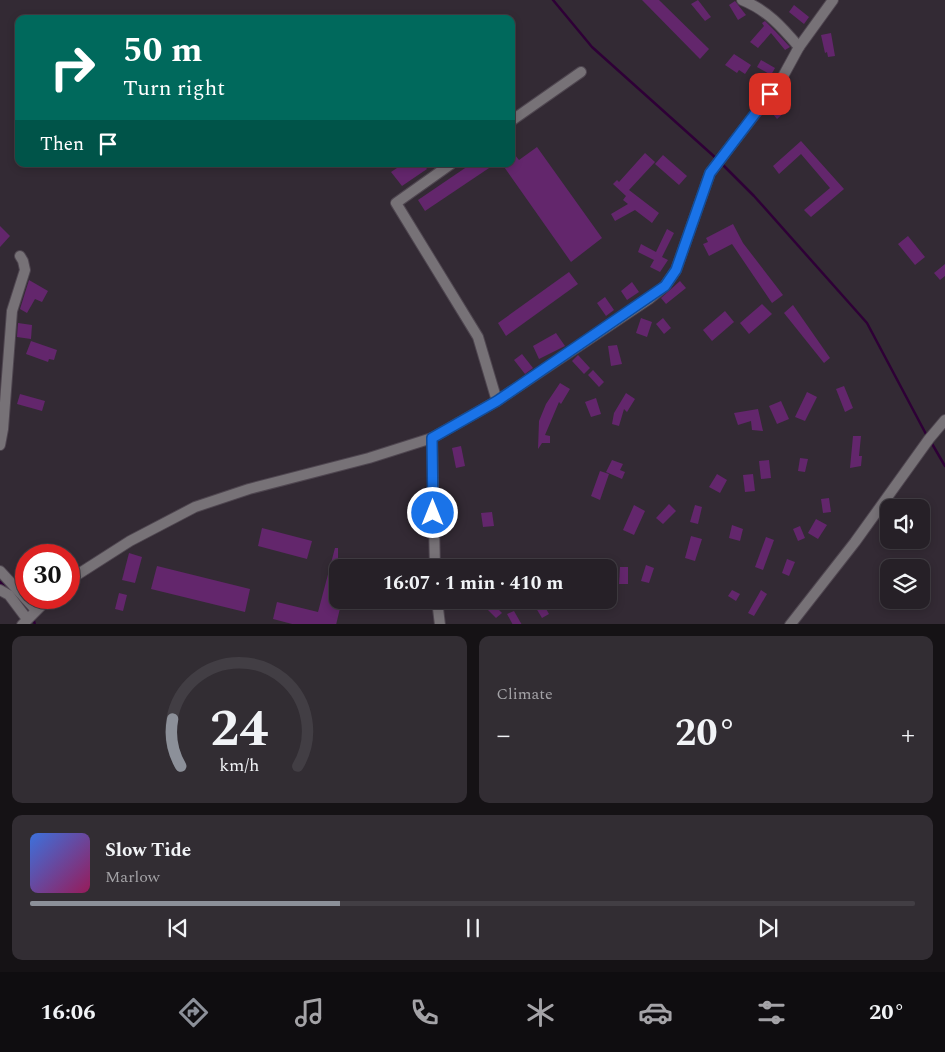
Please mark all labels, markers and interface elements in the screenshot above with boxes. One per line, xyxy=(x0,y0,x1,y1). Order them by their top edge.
text: 50 m xyxy=(123,24,203,77)
icon: right xyxy=(40,35,105,100)
text: Turn right xyxy=(123,72,225,105)
pin xyxy=(749,73,791,115)
icon: arrive xyxy=(756,80,784,108)
text: Then xyxy=(40,130,84,159)
icon: arrive xyxy=(94,130,122,158)
position arrow xyxy=(406,486,458,538)
map controls xyxy=(880,499,930,609)
button: sound xyxy=(880,499,930,549)
speed limit sign: 30 xyxy=(15,544,80,609)
button: layers xyxy=(880,559,930,609)
text: 16:07 · 1 min · 410 m xyxy=(383,569,563,598)
text: Climate xyxy=(497,682,553,706)
text: 24 xyxy=(210,690,268,769)
text: 20° xyxy=(675,705,737,763)
text: − xyxy=(497,714,511,757)
text: + xyxy=(901,714,915,757)
text: km/h xyxy=(219,752,259,779)
text: Slow Tide xyxy=(105,836,191,865)
text: Marlow xyxy=(105,865,160,889)
icon: previous xyxy=(164,914,192,942)
icon: pause xyxy=(459,914,487,942)
icon: next xyxy=(754,914,782,942)
icon: directions xyxy=(176,995,211,1030)
icon: music xyxy=(292,995,327,1030)
icon: phone xyxy=(407,995,442,1030)
icon: climate xyxy=(523,995,558,1030)
icon: car xyxy=(638,995,673,1030)
icon: filters xyxy=(754,995,789,1030)
text: 16:06 xyxy=(40,996,96,1029)
text: 20° xyxy=(869,996,905,1029)

